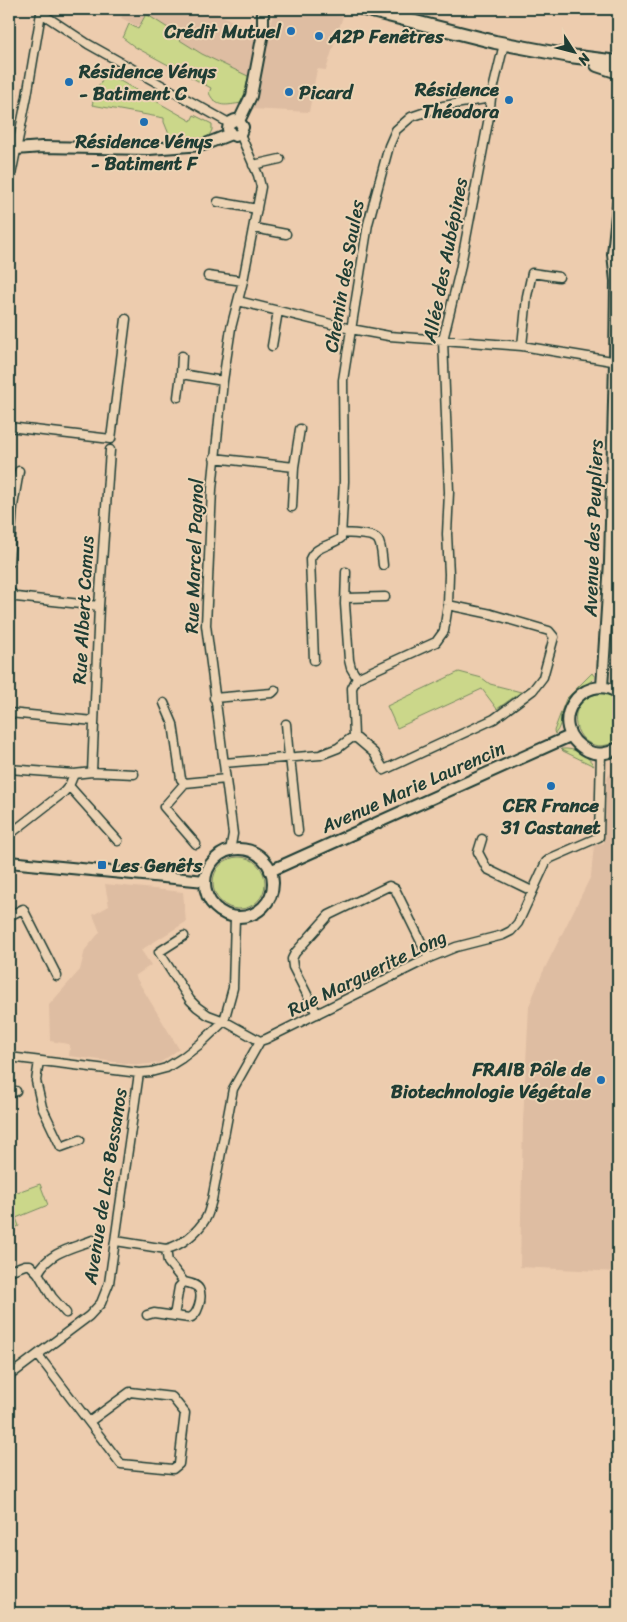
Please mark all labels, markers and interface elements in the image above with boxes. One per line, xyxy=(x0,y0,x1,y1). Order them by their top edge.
place label: Crédit Mutuel xyxy=(163,15,283,48)
place label: A2P Fenêtres xyxy=(328,20,445,53)
marker: Crédit Mutuel xyxy=(285,25,297,37)
north arrow xyxy=(550,28,600,78)
marker: A2P Fenêtres xyxy=(313,30,325,42)
text: N xyxy=(571,47,598,71)
place label: Résidence Vénys - Batiment C xyxy=(78,55,217,110)
place label: Résidence Théodora xyxy=(414,73,500,128)
marker: Résidence Vénys - Batiment C xyxy=(63,76,75,88)
place label: Picard xyxy=(299,76,355,109)
marker: Picard xyxy=(283,86,295,98)
marker: Résidence Théodora xyxy=(503,94,515,106)
marker: Résidence Vénys - Batiment F xyxy=(138,116,150,128)
place label: Résidence Vénys - Batiment F xyxy=(74,125,214,180)
street label: Allée des Aubépines xyxy=(413,174,477,346)
street label: Chemin des Saules xyxy=(314,197,374,355)
street label: Avenue des Peupliers xyxy=(573,438,613,618)
street label: Rue Marcel Pagnol xyxy=(175,477,213,634)
street label: Rue Albert Camus xyxy=(63,535,103,685)
street label: Avenue Marie Laurencin xyxy=(315,732,510,843)
marker: CER France 31 Castanet xyxy=(545,780,557,792)
place label: CER France 31 Castanet xyxy=(500,789,601,844)
place label: Les Genêts xyxy=(112,849,203,882)
marker: Les Genêts xyxy=(96,859,108,871)
street label: Rue Marguerite Long xyxy=(282,920,452,1026)
place label: FRAIB Pôle de Biotechnologie Végétale xyxy=(391,1053,591,1108)
marker: FRAIB Pôle de Biotechnologie Végétale xyxy=(595,1074,607,1086)
street label: Avenue de Las Bessanos xyxy=(73,1085,137,1288)

